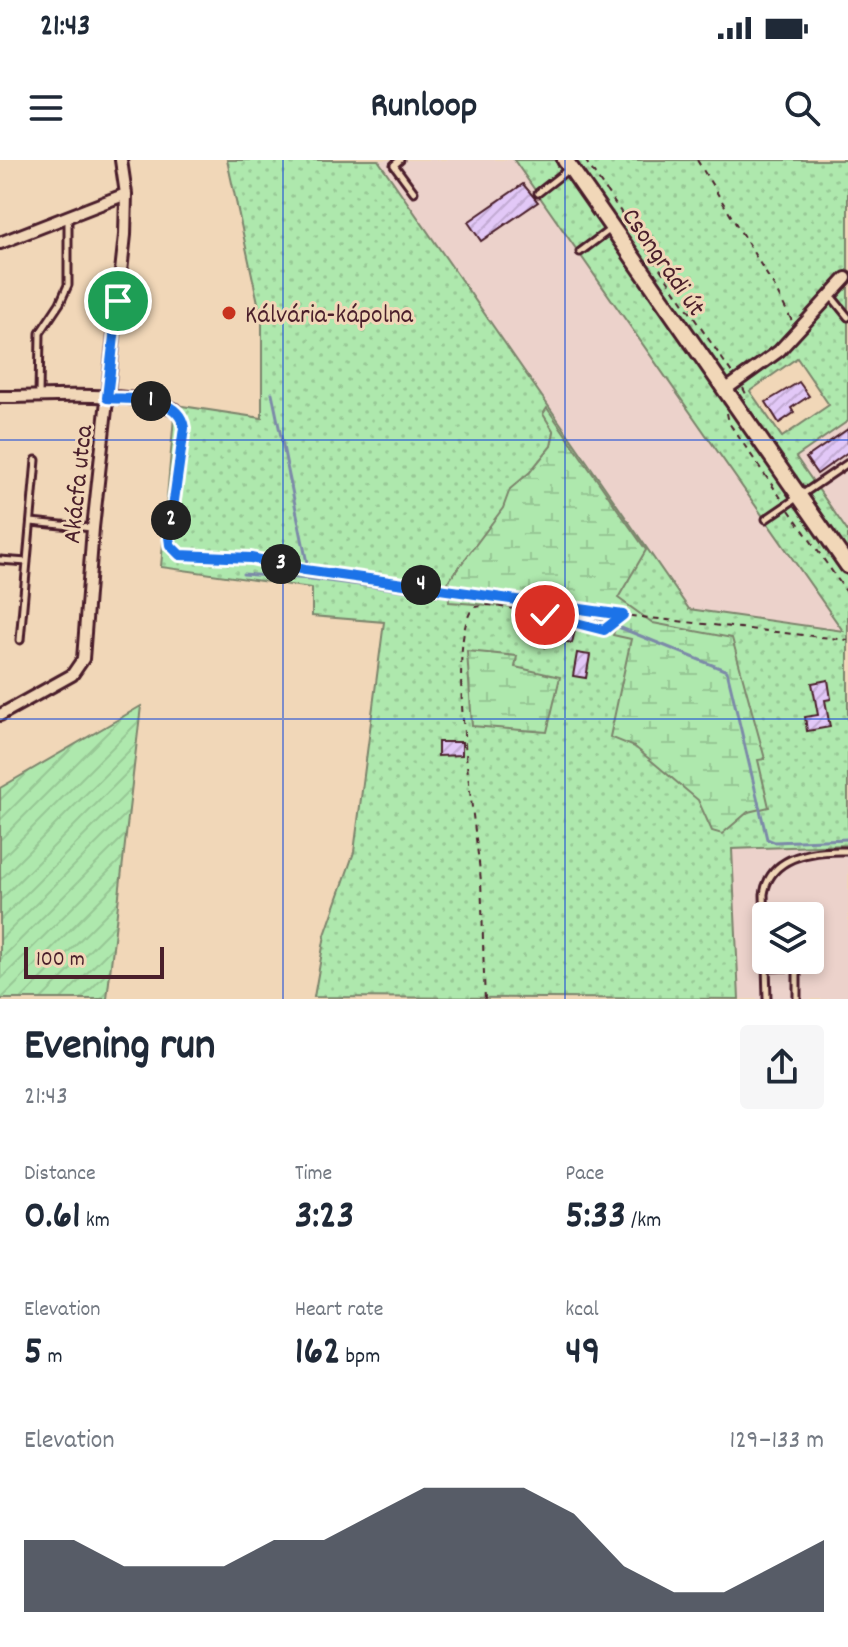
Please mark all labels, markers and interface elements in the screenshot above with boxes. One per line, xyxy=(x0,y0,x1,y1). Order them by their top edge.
text: 21:43 xyxy=(40,7,90,50)
text: Runloop xyxy=(371,82,477,134)
icon: menu xyxy=(24,86,68,130)
icon: search xyxy=(780,86,824,130)
street label: Csongrádi út xyxy=(611,201,713,325)
pin xyxy=(84,267,152,335)
icon: arrive xyxy=(96,279,140,323)
place label: Kálvária-kápolna xyxy=(245,298,414,335)
marker: Kálvária-kápolna xyxy=(220,304,238,322)
pin: 1 xyxy=(131,381,171,421)
text: 1 xyxy=(149,385,153,416)
street label: Akácfa utca xyxy=(55,422,104,545)
pin: 2 xyxy=(151,500,191,540)
text: 2 xyxy=(166,504,176,535)
pin: 3 xyxy=(261,544,301,584)
text: 3 xyxy=(276,548,286,579)
pin: 4 xyxy=(401,565,441,605)
text: 4 xyxy=(416,569,426,600)
pin xyxy=(511,581,579,649)
icon: check xyxy=(523,593,567,637)
map controls xyxy=(752,902,824,974)
button: layers xyxy=(752,902,824,974)
scale bar xyxy=(24,943,164,979)
text: 100 m xyxy=(36,945,85,976)
text: Evening run xyxy=(24,1017,215,1080)
button: share xyxy=(740,1025,824,1109)
text: 21:43 xyxy=(24,1079,68,1116)
text: Distance xyxy=(24,1159,96,1190)
text: Time xyxy=(295,1159,332,1190)
text: Pace xyxy=(565,1159,604,1190)
text: 0.61 xyxy=(24,1190,81,1247)
text: 3:23 xyxy=(295,1190,354,1247)
text: 5:33 xyxy=(565,1190,626,1247)
text: km xyxy=(81,1206,110,1237)
text: /km xyxy=(626,1206,661,1237)
text: Elevation xyxy=(24,1295,101,1326)
text: Heart rate xyxy=(295,1295,384,1326)
text: kcal xyxy=(565,1295,599,1326)
text: 5 xyxy=(24,1326,43,1383)
text: 162 xyxy=(295,1326,341,1383)
text: 49 xyxy=(565,1326,600,1383)
text: m xyxy=(43,1342,63,1373)
text: bpm xyxy=(341,1342,380,1373)
text: Elevation xyxy=(24,1423,114,1460)
text: 129–133 m xyxy=(730,1423,824,1460)

